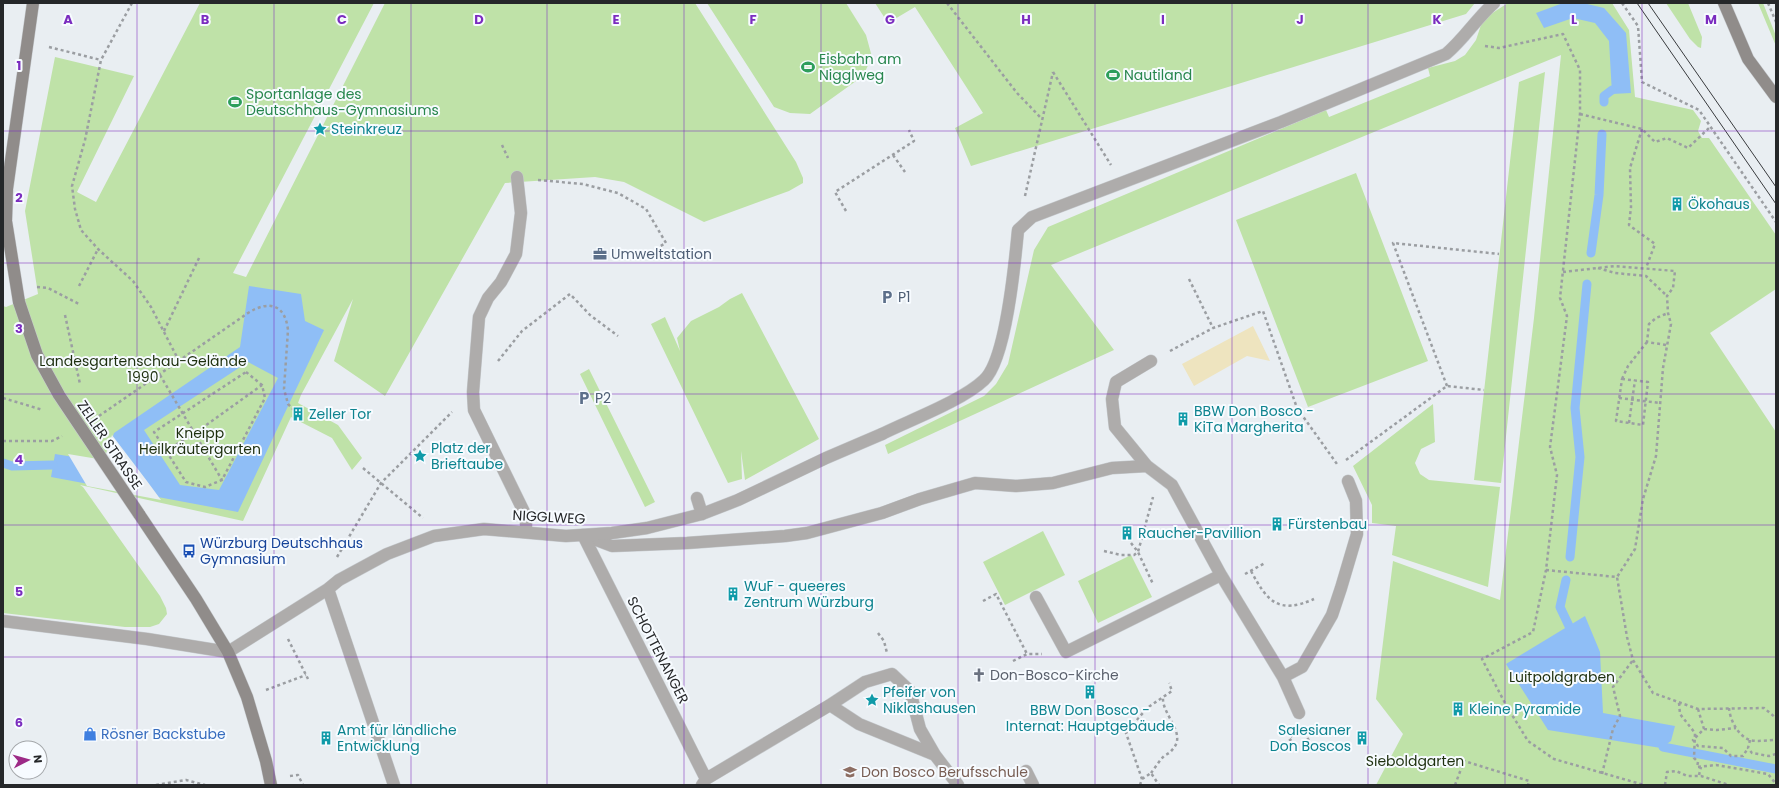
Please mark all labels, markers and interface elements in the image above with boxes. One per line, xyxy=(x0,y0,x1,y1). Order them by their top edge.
text: A xyxy=(63,10,73,29)
text: B xyxy=(201,10,210,29)
text: C xyxy=(337,10,347,29)
text: D xyxy=(474,10,484,29)
text: E xyxy=(612,10,620,29)
text: F xyxy=(749,10,757,29)
text: G xyxy=(885,10,895,29)
text: H xyxy=(1021,10,1031,29)
text: I xyxy=(1161,10,1165,29)
text: J xyxy=(1296,10,1304,29)
text: K xyxy=(1432,10,1442,29)
text: L xyxy=(1571,10,1577,29)
text: M xyxy=(1705,10,1717,29)
place label: Eisbahn am Nigglweg xyxy=(819,49,901,85)
text: 1 xyxy=(17,56,21,75)
sports icon: Eisbahn am Nigglweg xyxy=(800,59,816,75)
place label: Nautiland xyxy=(1124,65,1192,85)
sports icon: Nautiland xyxy=(1105,67,1121,83)
place label: Sportanlage des Deutschhaus-Gymnasiums xyxy=(246,84,439,120)
sports icon: Sportanlage des Deutschhaus-Gymnasiums xyxy=(227,94,243,110)
place label: Steinkreuz xyxy=(331,119,402,139)
place icon: Steinkreuz xyxy=(312,121,328,137)
text: 2 xyxy=(15,188,23,207)
place label: Ökohaus xyxy=(1688,194,1750,214)
building icon: Ökohaus xyxy=(1669,196,1685,212)
place label: Umweltstation xyxy=(611,244,712,264)
office icon: Umweltstation xyxy=(592,246,608,262)
place label: P1 xyxy=(898,287,911,307)
parking icon: P1 xyxy=(879,289,895,305)
text: 3 xyxy=(15,319,23,338)
park label: Landesgartenschau-Gelände 1990 xyxy=(39,351,247,387)
place label: P2 xyxy=(595,388,611,408)
parking icon: P2 xyxy=(576,390,592,406)
street label: ZELLER STRASSE xyxy=(73,396,147,494)
place label: BBW Don Bosco - KiTa Margherita xyxy=(1194,401,1314,437)
place label: Zeller Tor xyxy=(309,404,372,424)
building icon: Zeller Tor xyxy=(290,406,306,422)
building icon: BBW Don Bosco - KiTa Margherita xyxy=(1175,411,1191,427)
park label: Kneipp Heilkräutergarten xyxy=(139,423,261,459)
place label: Platz der Brieftaube xyxy=(431,438,504,474)
place icon: Platz der Brieftaube xyxy=(412,448,428,464)
text: 4 xyxy=(15,450,24,469)
street label: NIGGLWEG xyxy=(512,505,586,529)
place label: Fürstenbau xyxy=(1288,514,1367,534)
building icon: Fürstenbau xyxy=(1269,516,1285,532)
place label: Raucher-Pavillion xyxy=(1138,523,1261,543)
building icon: Raucher-Pavillion xyxy=(1119,525,1135,541)
place label: Würzburg Deutschhaus Gymnasium xyxy=(200,533,363,569)
bus stop icon: Würzburg Deutschhaus Gymnasium xyxy=(181,543,197,559)
place label: WuF - queeres Zentrum Würzburg xyxy=(744,576,874,612)
text: 5 xyxy=(15,582,23,601)
building icon: WuF - queeres Zentrum Würzburg xyxy=(725,586,741,602)
street label: SCHOTTENANGER xyxy=(622,593,694,707)
place label: Don-Bosco-Kirche xyxy=(990,665,1119,685)
church icon: Don-Bosco-Kirche xyxy=(971,667,987,683)
park label: Luitpoldgraben xyxy=(1509,667,1615,687)
place label: Pfeifer von Niklashausen xyxy=(883,682,976,718)
building icon: BBW Don Bosco - Internat: Hauptgebäude xyxy=(1082,684,1098,700)
place icon: Pfeifer von Niklashausen xyxy=(864,692,880,708)
place label: Kleine Pyramide xyxy=(1469,699,1581,719)
place label: BBW Don Bosco - Internat: Hauptgebäude xyxy=(1006,700,1175,736)
building icon: Kleine Pyramide xyxy=(1450,701,1466,717)
text: 6 xyxy=(15,713,23,732)
place label: Amt für ländliche Entwicklung xyxy=(337,720,457,756)
place label: Salesianer Don Boscos xyxy=(1270,720,1351,756)
place label: Rösner Backstube xyxy=(101,724,226,744)
shop icon: Rösner Backstube xyxy=(82,726,98,742)
building icon: Amt für ländliche Entwicklung xyxy=(318,730,334,746)
building icon: Salesianer Don Boscos xyxy=(1354,730,1370,746)
north arrow xyxy=(8,740,48,780)
park label: Sieboldgarten xyxy=(1366,751,1464,771)
text: N xyxy=(30,754,46,764)
place label: Don Bosco Berufsschule xyxy=(861,762,1028,782)
school or university icon: Don Bosco Berufsschule xyxy=(842,764,858,780)

